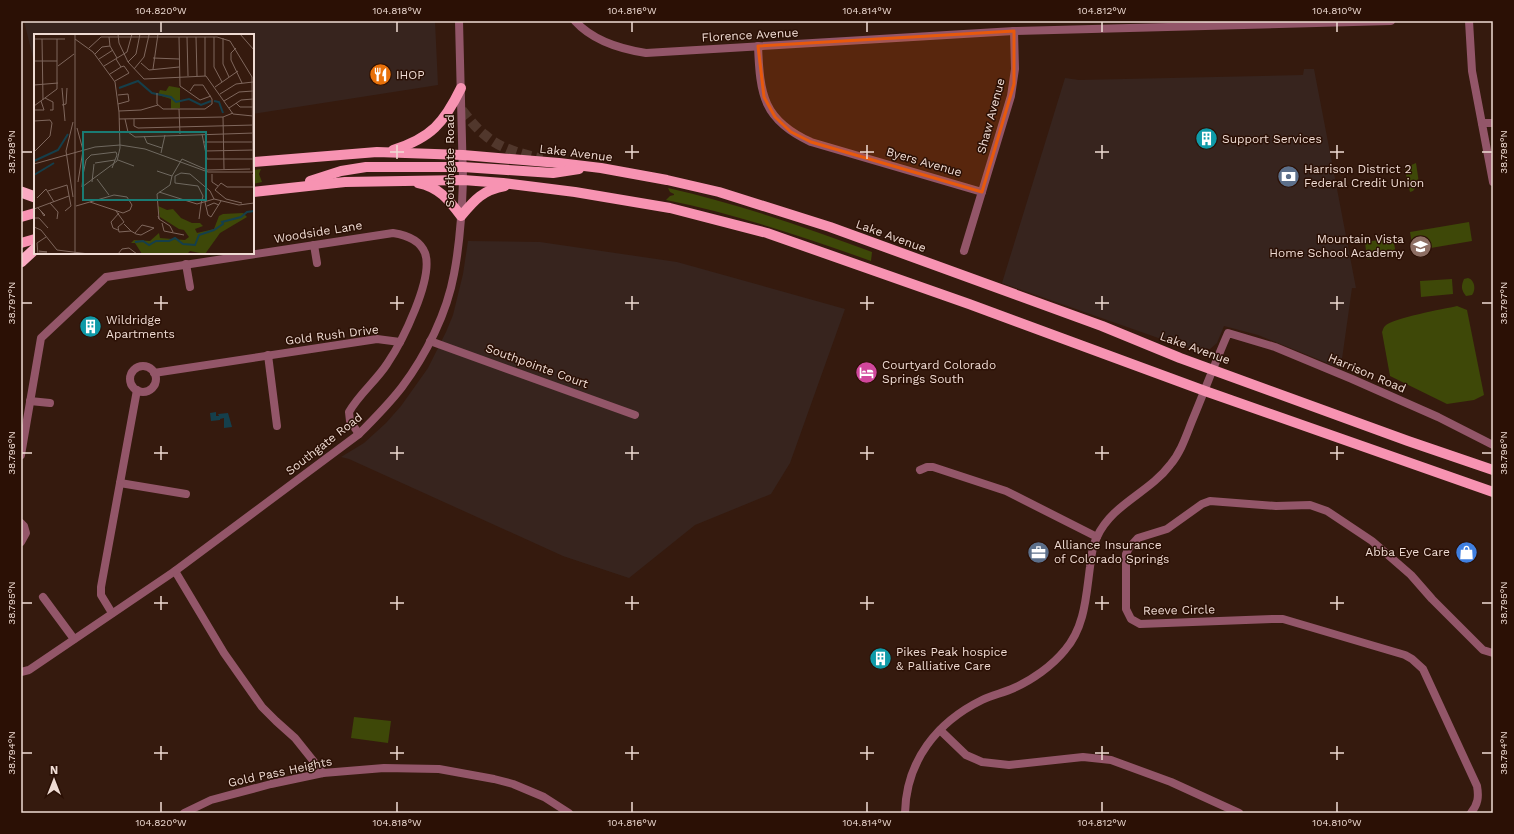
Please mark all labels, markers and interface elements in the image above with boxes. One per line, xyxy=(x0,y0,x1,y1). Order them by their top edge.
text: 104.820°W xyxy=(135,5,187,16)
text: 104.818°W xyxy=(372,5,422,16)
text: 104.816°W xyxy=(607,5,657,16)
text: 104.814°W xyxy=(842,5,892,16)
text: 104.812°W xyxy=(1078,5,1127,16)
text: 104.810°W xyxy=(1312,5,1362,16)
street label: Florence Avenue xyxy=(701,25,799,45)
inset map xyxy=(34,34,254,254)
restaurant icon: IHOP xyxy=(368,62,394,88)
place label: IHOP xyxy=(396,68,425,82)
street label: Shaw Avenue xyxy=(974,77,1008,155)
street label: Southgate Road xyxy=(443,114,457,208)
building icon: Support Services xyxy=(1193,126,1219,152)
text: 38.798°N xyxy=(6,130,17,174)
text: 38.798°N xyxy=(1498,130,1509,174)
place label: Support Services xyxy=(1222,132,1322,146)
street label: Lake Avenue xyxy=(539,142,613,164)
street label: Byers Avenue xyxy=(885,145,963,179)
place label: Harrison District 2 Federal Credit Union xyxy=(1304,162,1424,190)
bank icon: Harrison District 2 Federal Credit Union xyxy=(1275,163,1301,189)
street label: Lake Avenue xyxy=(854,217,928,255)
street label: Woodside Lane xyxy=(273,218,363,246)
place label: Mountain Vista Home School Academy xyxy=(1269,232,1405,260)
school or university icon: Mountain Vista Home School Academy xyxy=(1407,233,1433,259)
text: 38.797°N xyxy=(6,282,17,324)
text: 38.797°N xyxy=(1498,282,1509,324)
place label: Wildridge Apartments xyxy=(106,313,175,341)
building icon: Wildridge Apartments xyxy=(77,314,103,340)
street label: Gold Rush Drive xyxy=(284,322,380,348)
street label: Lake Avenue xyxy=(1158,329,1232,367)
street label: Southpointe Court xyxy=(484,341,590,391)
street label: Harrison Road xyxy=(1326,350,1408,396)
place label: Courtyard Colorado Springs South xyxy=(882,358,996,386)
hotel icon: Courtyard Colorado Springs South xyxy=(853,359,879,385)
street label: Southgate Road xyxy=(283,410,365,478)
text: 38.796°N xyxy=(6,431,17,475)
text: 38.796°N xyxy=(1498,431,1509,475)
place label: Alliance Insurance of Colorado Springs xyxy=(1054,538,1169,566)
office icon: Alliance Insurance of Colorado Springs xyxy=(1026,539,1052,565)
shop icon: Abba Eye Care xyxy=(1453,539,1479,565)
place label: Abba Eye Care xyxy=(1365,545,1450,559)
text: 38.795°N xyxy=(6,581,17,625)
text: 38.795°N xyxy=(1498,581,1509,625)
street label: Reeve Circle xyxy=(1143,602,1215,618)
place label: Pikes Peak hospice & Palliative Care xyxy=(896,645,1007,673)
building icon: Pikes Peak hospice & Palliative Care xyxy=(868,646,894,672)
text: 38.794°N xyxy=(6,731,17,775)
text: 38.794°N xyxy=(1498,731,1509,775)
street label: Gold Pass Heights xyxy=(227,754,333,790)
north arrow xyxy=(34,760,74,800)
text: N xyxy=(50,764,58,777)
text: 104.820°W xyxy=(135,817,187,828)
text: 104.818°W xyxy=(372,817,422,828)
text: 104.816°W xyxy=(607,817,657,828)
text: 104.814°W xyxy=(842,817,892,828)
text: 104.812°W xyxy=(1078,817,1127,828)
text: 104.810°W xyxy=(1312,817,1362,828)

